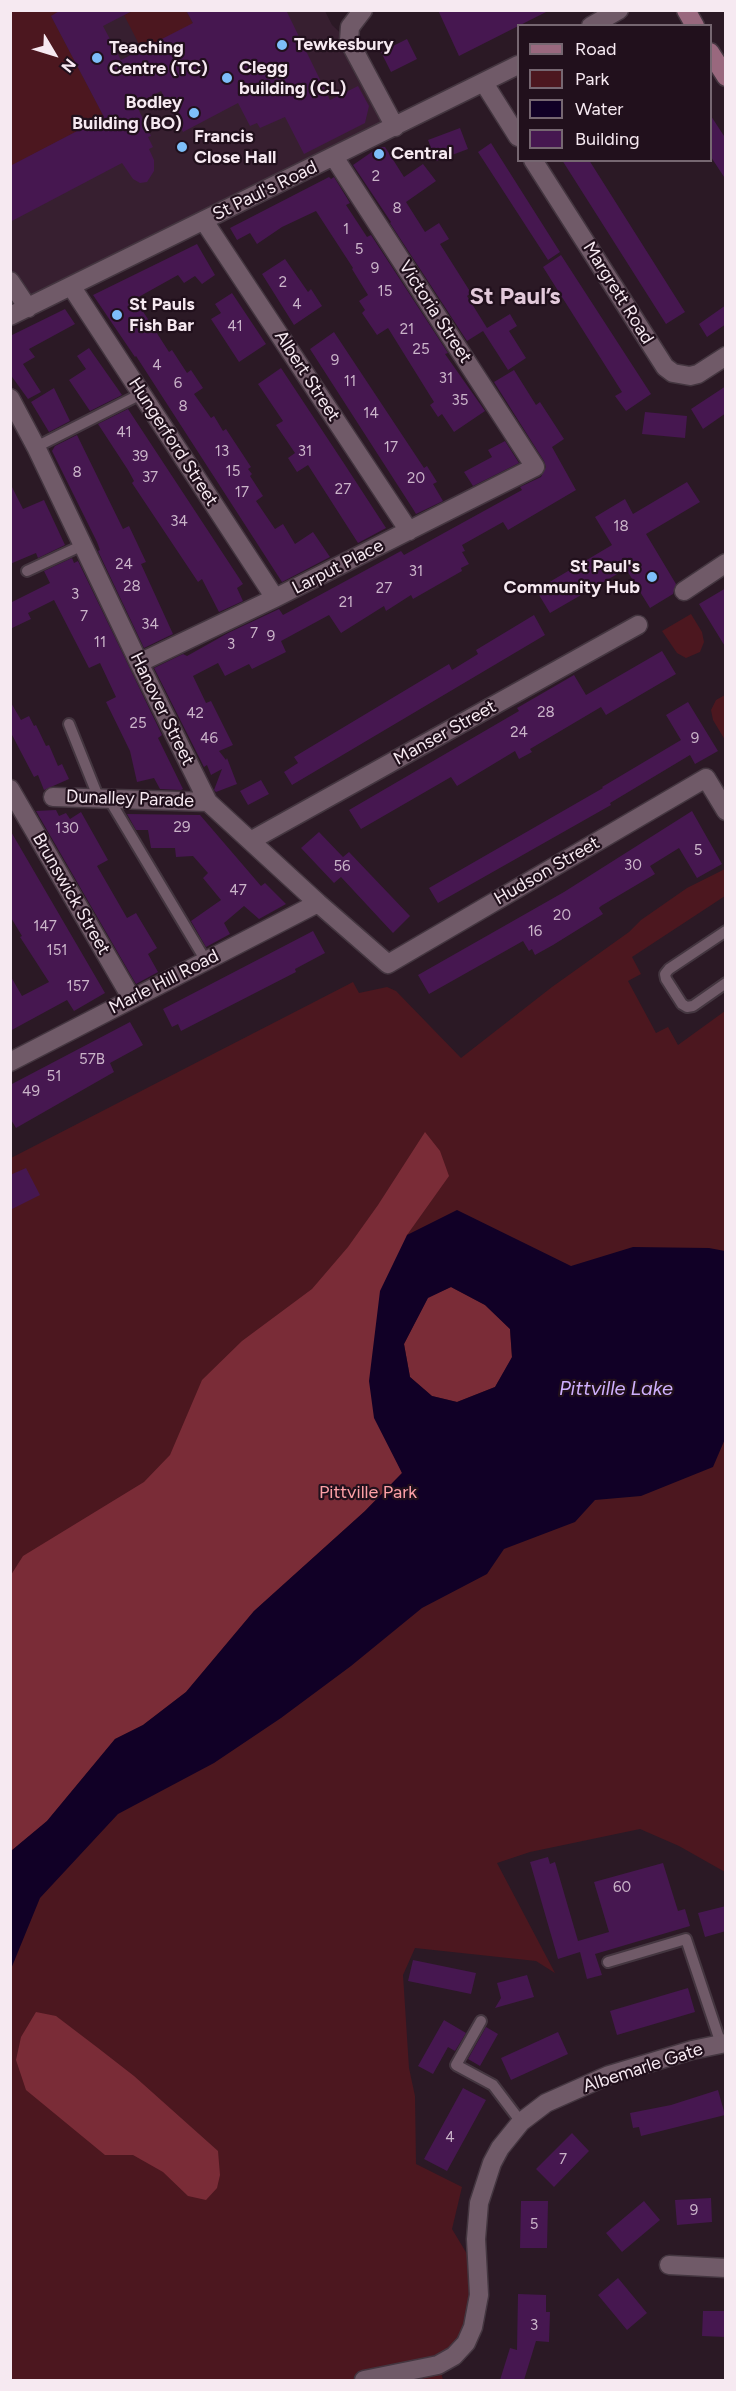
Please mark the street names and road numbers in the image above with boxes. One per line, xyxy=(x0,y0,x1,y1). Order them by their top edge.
street label: St Paul's Road xyxy=(209,156,321,226)
street label: Margrett Road xyxy=(578,238,658,348)
street label: Victoria Street xyxy=(394,257,476,367)
street label: Albert Street xyxy=(270,326,344,426)
street label: Hungerford Street xyxy=(123,374,223,510)
street label: Larput Place xyxy=(289,535,387,599)
street label: Hanover Street xyxy=(125,649,199,769)
street label: Manser Street xyxy=(390,696,500,770)
street label: Dunalley Parade xyxy=(66,786,194,812)
street label: Brunswick Street xyxy=(27,829,115,959)
street label: Hudson Street xyxy=(491,832,603,910)
street label: Marle Hill Road xyxy=(106,945,222,1019)
street label: Albemarle Gate xyxy=(580,2038,706,2098)

